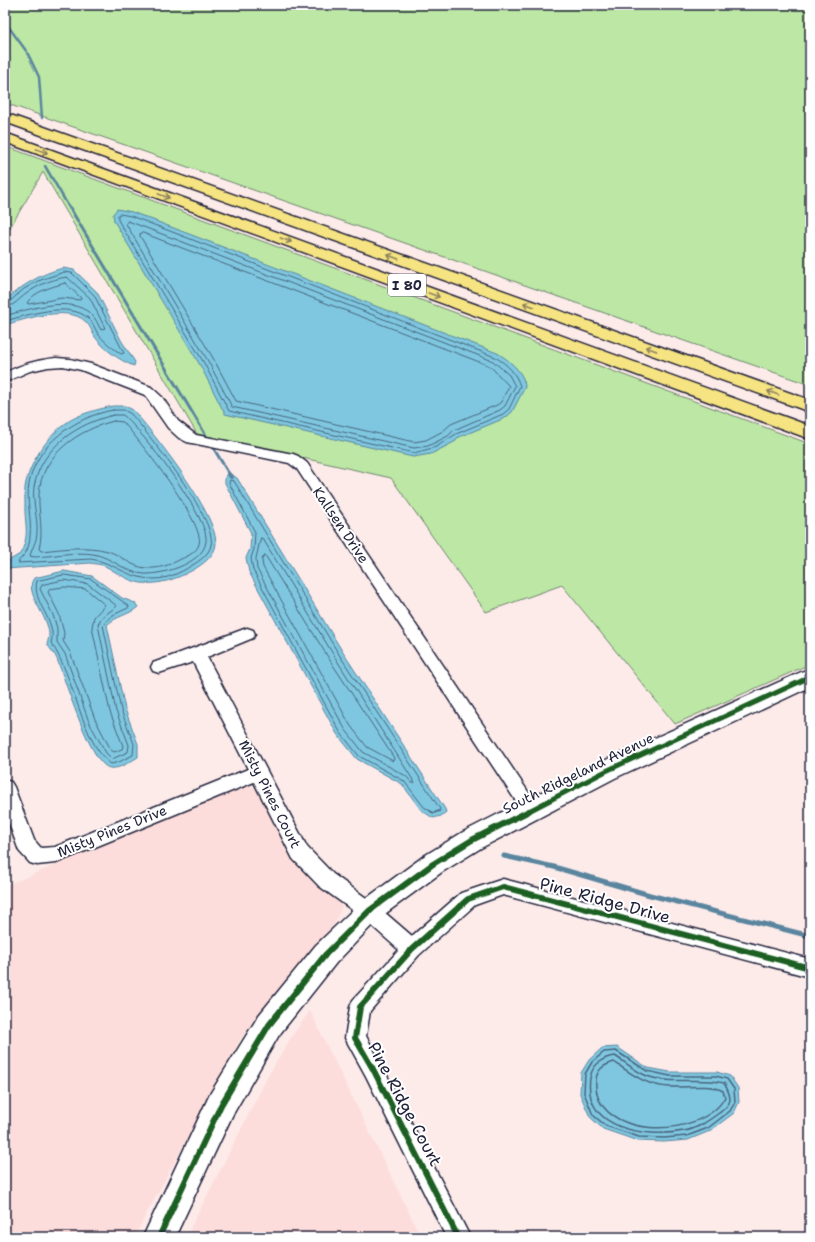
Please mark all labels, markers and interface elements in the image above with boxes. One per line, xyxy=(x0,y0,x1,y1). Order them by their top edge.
one-way arrow xyxy=(35,147,47,155)
one-way arrow xyxy=(157,192,169,200)
one-way arrow xyxy=(279,237,291,245)
one-way arrow xyxy=(387,252,399,260)
road number: I 80 xyxy=(388,274,426,296)
one-way arrow xyxy=(428,291,440,299)
one-way arrow xyxy=(523,301,535,309)
one-way arrow xyxy=(645,345,657,353)
one-way arrow xyxy=(767,389,780,396)
street label: Kallsen Drive xyxy=(309,484,373,567)
street label: South Ridgeland Avenue xyxy=(499,728,657,818)
street label: Misty Pines Court xyxy=(235,737,305,851)
street label: Misty Pines Drive xyxy=(55,801,169,861)
street label: Pine Ridge Drive xyxy=(537,872,673,928)
street label: Pine Ridge Court xyxy=(363,1038,447,1170)

